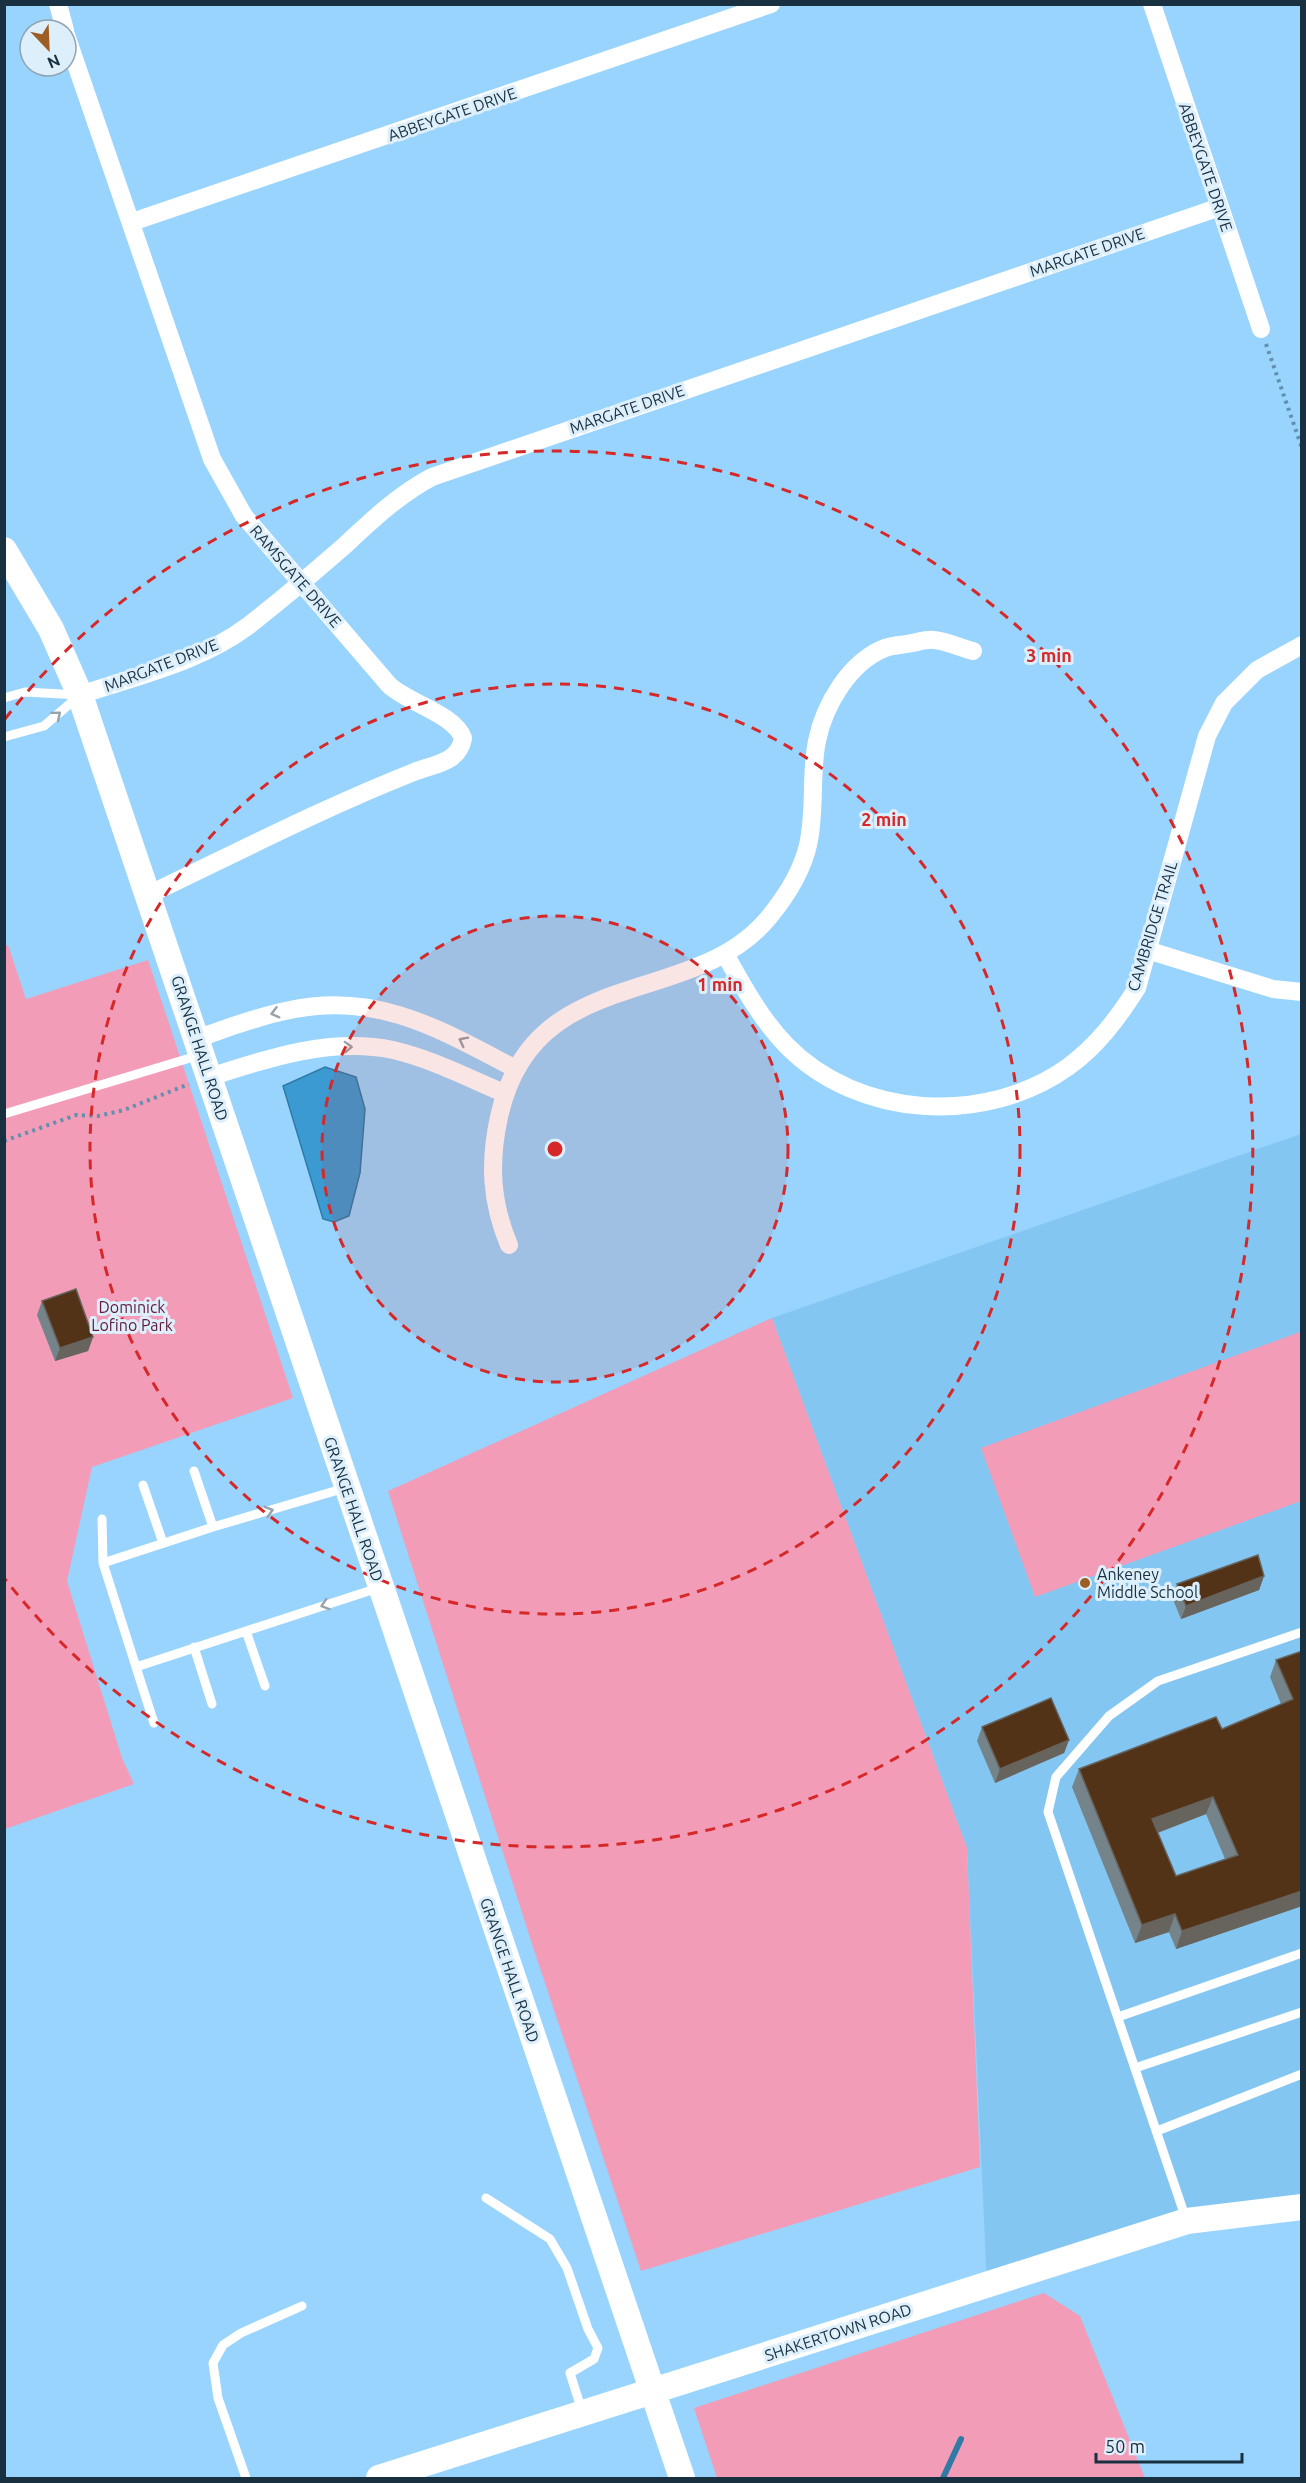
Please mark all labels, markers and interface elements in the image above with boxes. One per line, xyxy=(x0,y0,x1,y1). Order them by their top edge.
north arrow xyxy=(18,18,78,78)
text: N xyxy=(45,51,63,72)
street label: ABBEYGATE DRIVE xyxy=(385,84,519,144)
street label: ABBEYGATE DRIVE xyxy=(1176,100,1236,234)
street label: MARGATE DRIVE xyxy=(1027,224,1147,280)
street label: MARGATE DRIVE xyxy=(567,381,687,437)
street label: RAMSGATE DRIVE xyxy=(247,521,345,631)
street label: MARGATE DRIVE xyxy=(102,635,220,695)
text: 3 min xyxy=(1026,645,1072,665)
one-way arrow xyxy=(50,711,61,722)
text: 2 min xyxy=(861,809,907,829)
street label: CAMBRIDGE TRAIL xyxy=(1124,859,1180,993)
street label: GRANGE HALL ROAD xyxy=(168,973,232,1123)
text: 1 min xyxy=(697,974,743,994)
one-way arrow xyxy=(271,1006,281,1019)
one-way arrow xyxy=(458,1037,469,1049)
one-way arrow xyxy=(344,1040,353,1053)
centre of rings xyxy=(545,1139,565,1159)
park label: Dominick Lofino Park xyxy=(91,1298,173,1334)
street label: GRANGE HALL ROAD xyxy=(321,1434,387,1584)
one-way arrow xyxy=(263,1506,274,1518)
place label: Ankeney Middle School xyxy=(1097,1565,1198,1601)
marker: Ankeney Middle School xyxy=(1078,1576,1092,1590)
one-way arrow xyxy=(320,1597,331,1610)
street label: GRANGE HALL ROAD xyxy=(477,1895,543,2045)
street label: SHAKERTOWN ROAD xyxy=(762,2300,914,2364)
scale bar xyxy=(1096,2426,1242,2464)
text: 50 m xyxy=(1105,2436,1145,2456)

